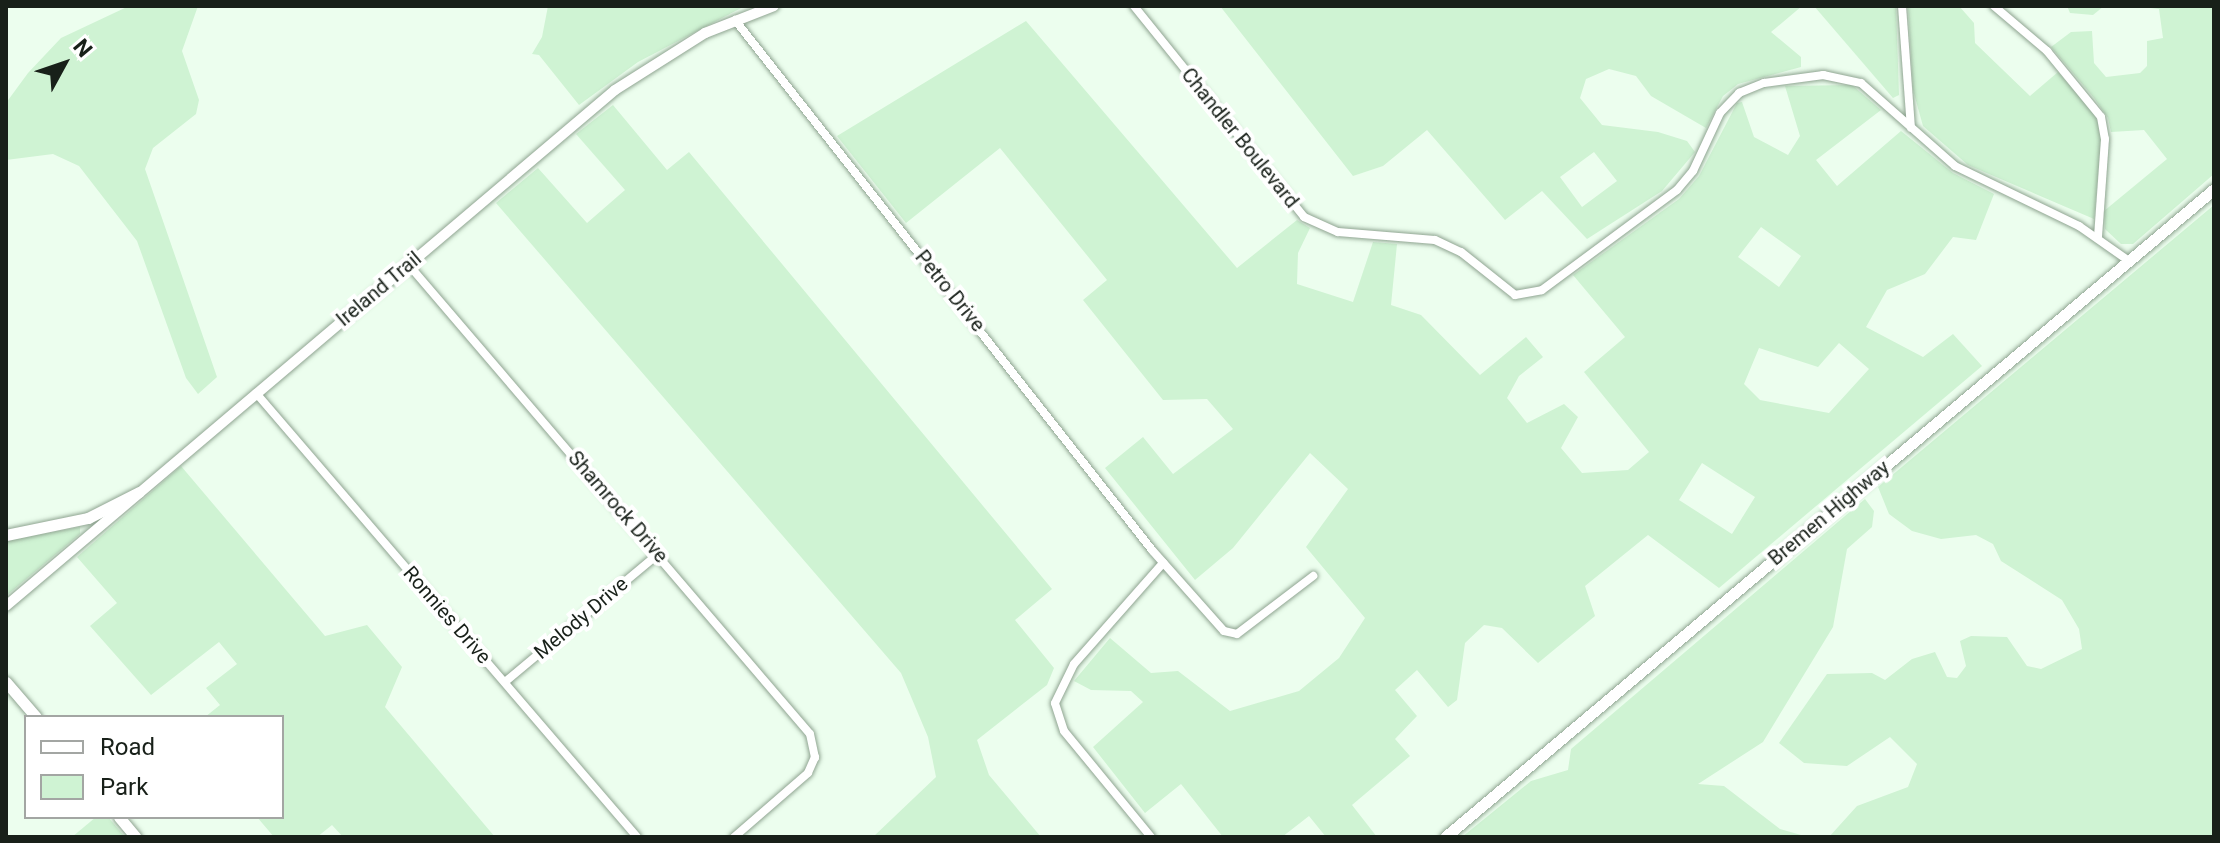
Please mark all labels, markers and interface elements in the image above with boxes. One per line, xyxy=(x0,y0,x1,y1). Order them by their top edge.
north arrow xyxy=(24,24,104,104)
text: N xyxy=(68,34,97,62)
street label: Chandler Boulevard xyxy=(1176,63,1304,213)
street label: Ireland Trail xyxy=(332,246,426,332)
street label: Petro Drive xyxy=(910,246,990,336)
street label: Shamrock Drive xyxy=(563,446,673,568)
street label: Bremen Highway xyxy=(1764,455,1894,571)
street label: Ronnies Drive xyxy=(398,561,496,669)
street label: Melody Drive xyxy=(529,572,633,664)
legend xyxy=(24,715,284,819)
text: Road xyxy=(100,733,155,761)
text: Park xyxy=(100,773,148,801)

